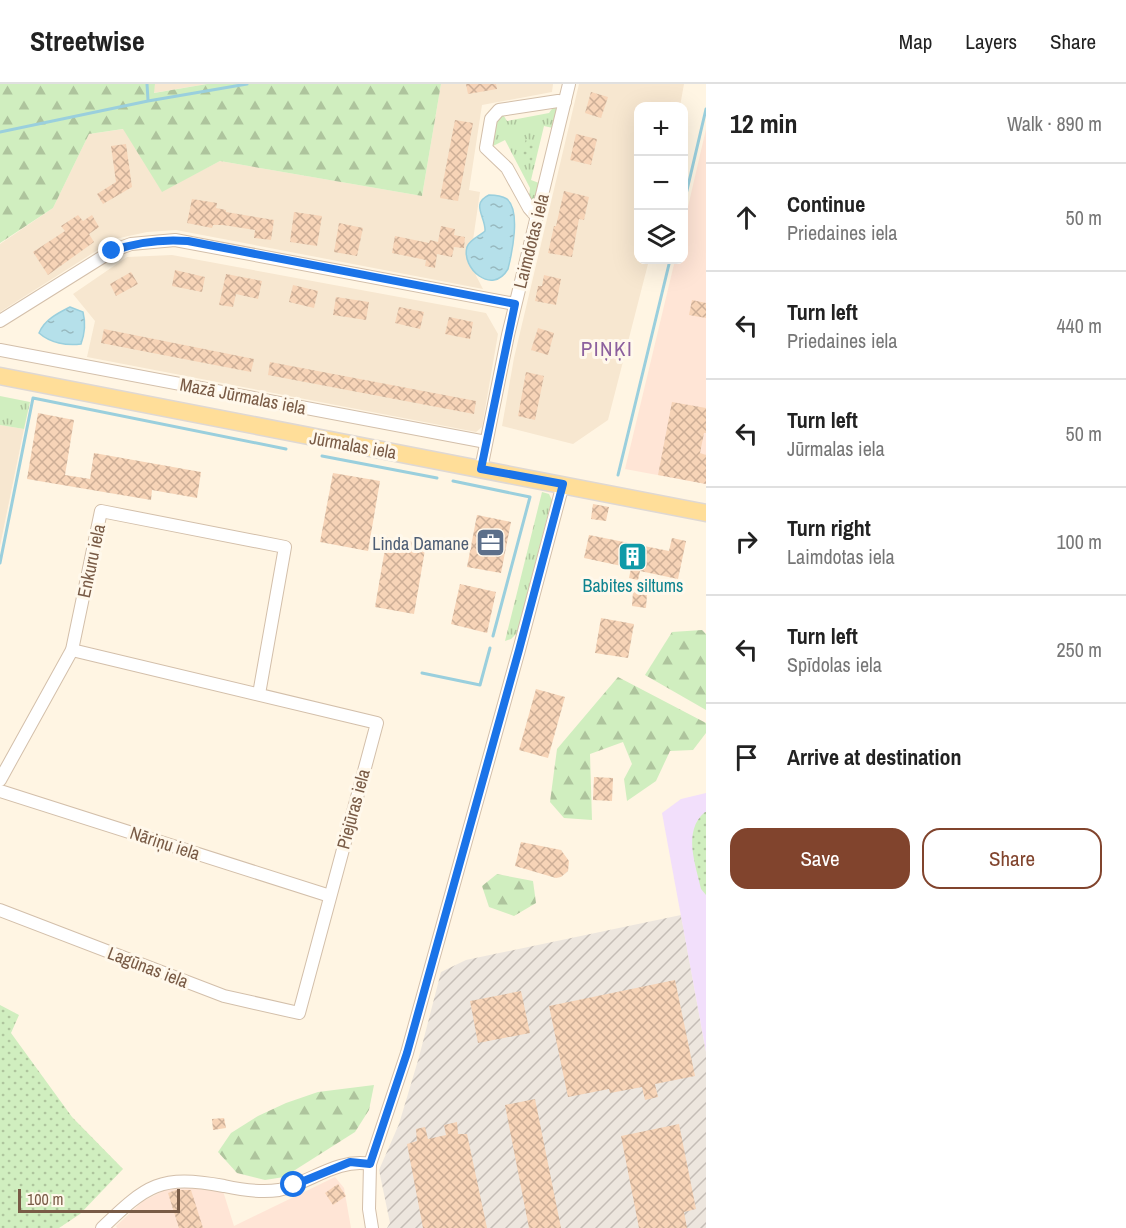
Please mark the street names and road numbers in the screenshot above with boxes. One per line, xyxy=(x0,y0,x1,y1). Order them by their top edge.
street label: Laimdotas iela xyxy=(507,191,555,291)
street label: Mazā Jūrmalas iela xyxy=(178,372,308,420)
street label: Jūrmalas iela xyxy=(308,425,398,465)
street label: Enkuru iela xyxy=(71,522,111,600)
street label: Piejūras iela xyxy=(330,766,376,852)
street label: Nāriņu iela xyxy=(127,820,203,866)
street label: Lagūnas iela xyxy=(104,940,192,994)

